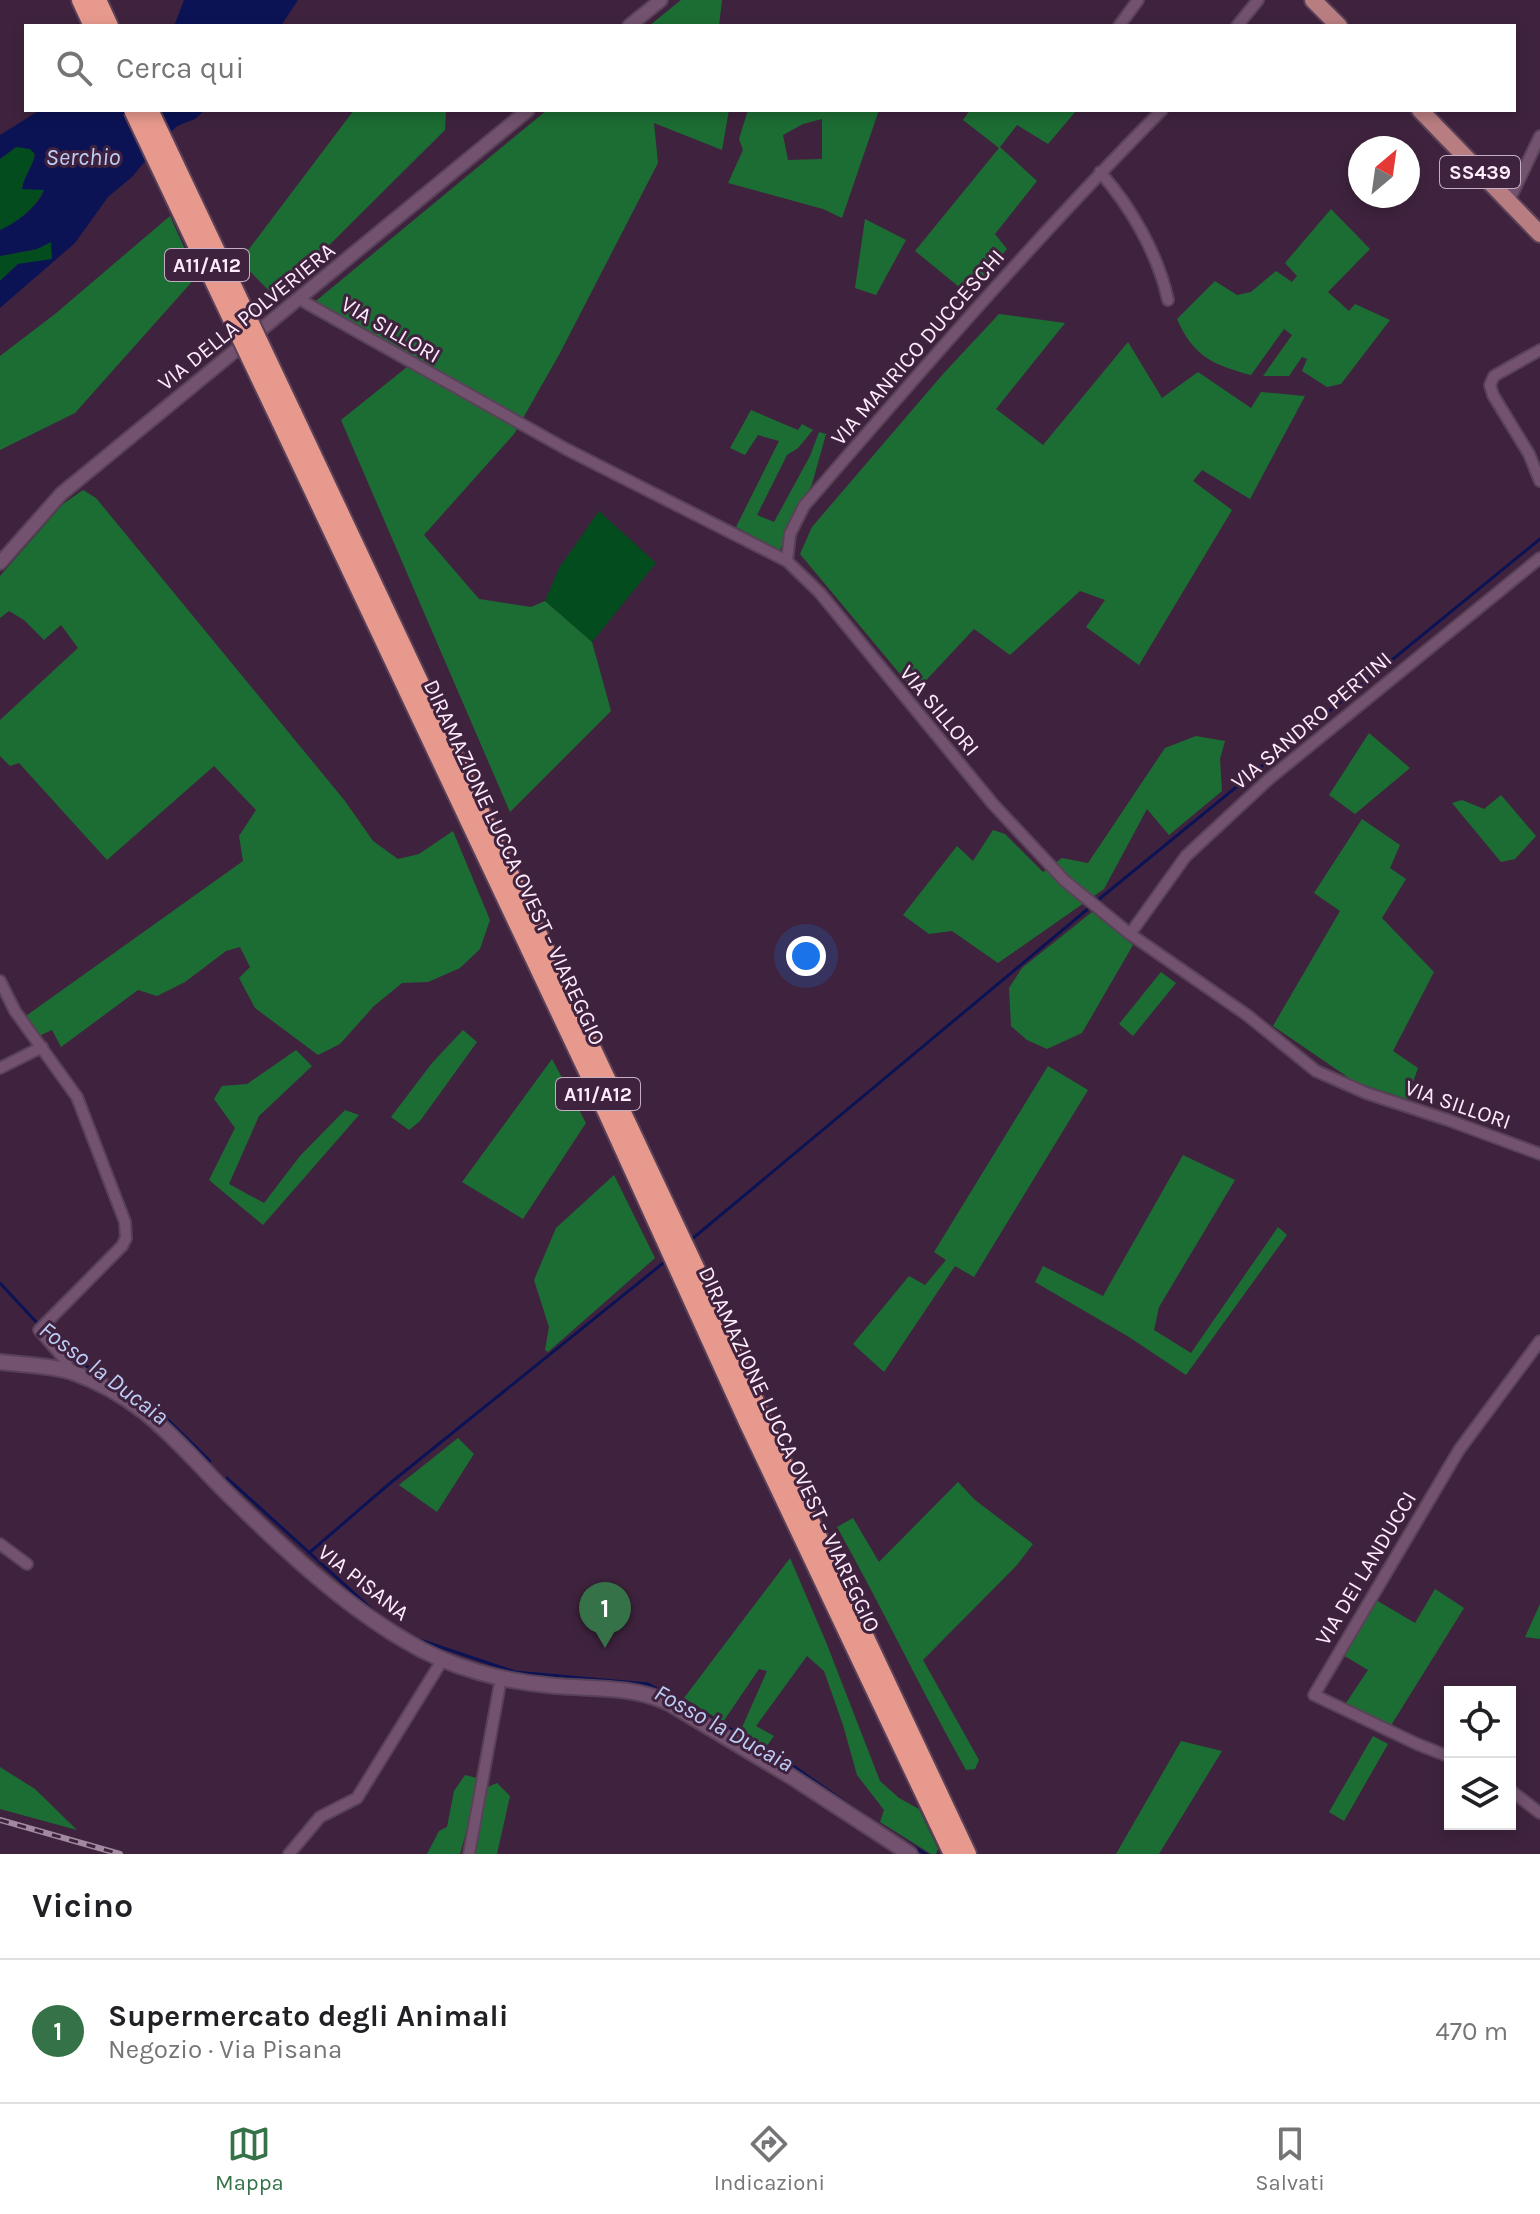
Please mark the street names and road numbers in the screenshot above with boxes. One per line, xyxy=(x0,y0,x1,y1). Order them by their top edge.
road number: SS439 xyxy=(1440,156,1520,188)
street label: VIA DELLA POLVERIERA xyxy=(153,237,341,396)
street label: VIA MANRICO DUCCESCHI xyxy=(826,244,1010,451)
road number: A11/A12 xyxy=(165,249,249,281)
street label: VIA SILLORI xyxy=(336,291,445,369)
street label: VIA SANDRO PERTINI xyxy=(1226,646,1397,795)
street label: VIA SILLORI xyxy=(894,660,985,761)
street label: DIRAMAZIONE LUCCA OVEST - VIAREGGIO xyxy=(418,675,610,1049)
street label: VIA SILLORI xyxy=(1401,1075,1514,1135)
road number: A11/A12 xyxy=(556,1078,640,1110)
street label: DIRAMAZIONE LUCCA OVEST - VIAREGGIO xyxy=(693,1262,885,1636)
street label: VIA DEI LANDUCCI xyxy=(1310,1487,1422,1650)
street label: VIA PISANA xyxy=(313,1539,414,1627)

